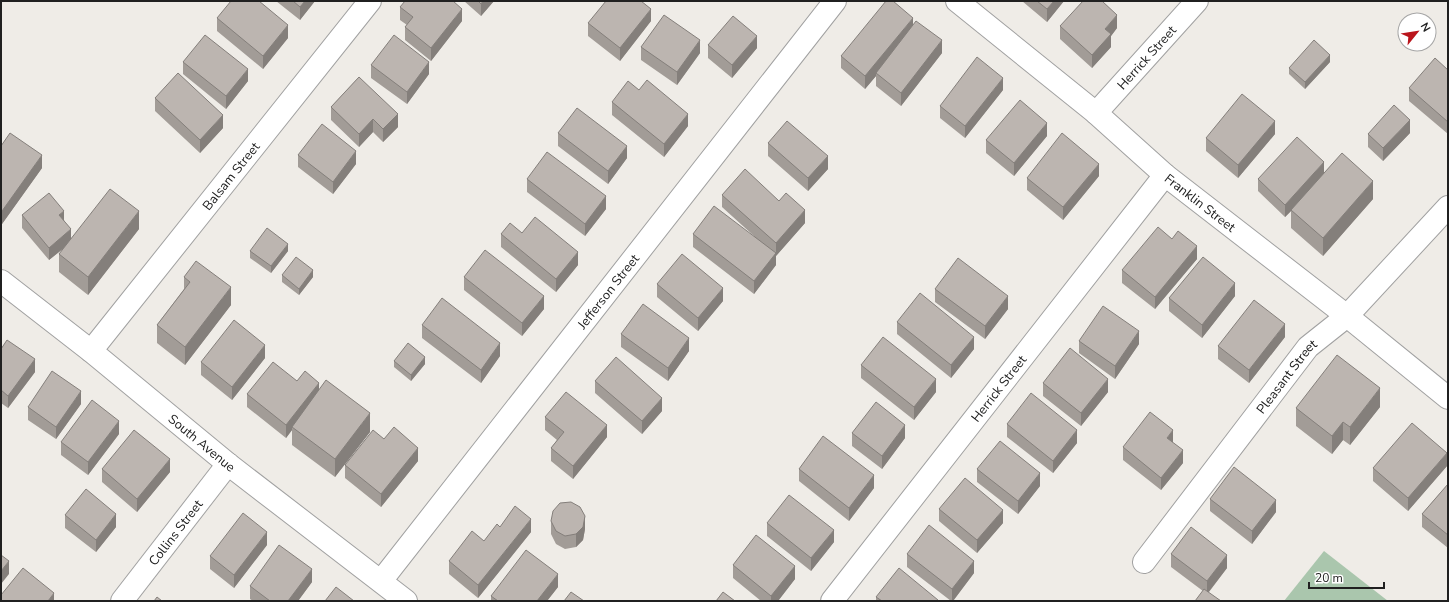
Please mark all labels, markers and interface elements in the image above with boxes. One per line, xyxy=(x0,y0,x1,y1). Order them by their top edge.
north arrow xyxy=(1397,12,1437,52)
text: N xyxy=(1417,20,1434,35)
street label: Herrick Street xyxy=(1113,22,1181,94)
street label: Balsam Street xyxy=(199,138,264,214)
street label: Franklin Street xyxy=(1160,170,1239,237)
street label: Jefferson Street xyxy=(573,250,644,334)
street label: Pleasant Street xyxy=(1252,335,1321,418)
street label: Herrick Street xyxy=(967,351,1031,426)
street label: South Avenue xyxy=(164,410,239,477)
street label: Collins Street xyxy=(145,496,208,569)
scale bar xyxy=(1309,564,1384,590)
text: 20 m xyxy=(1315,570,1343,586)

